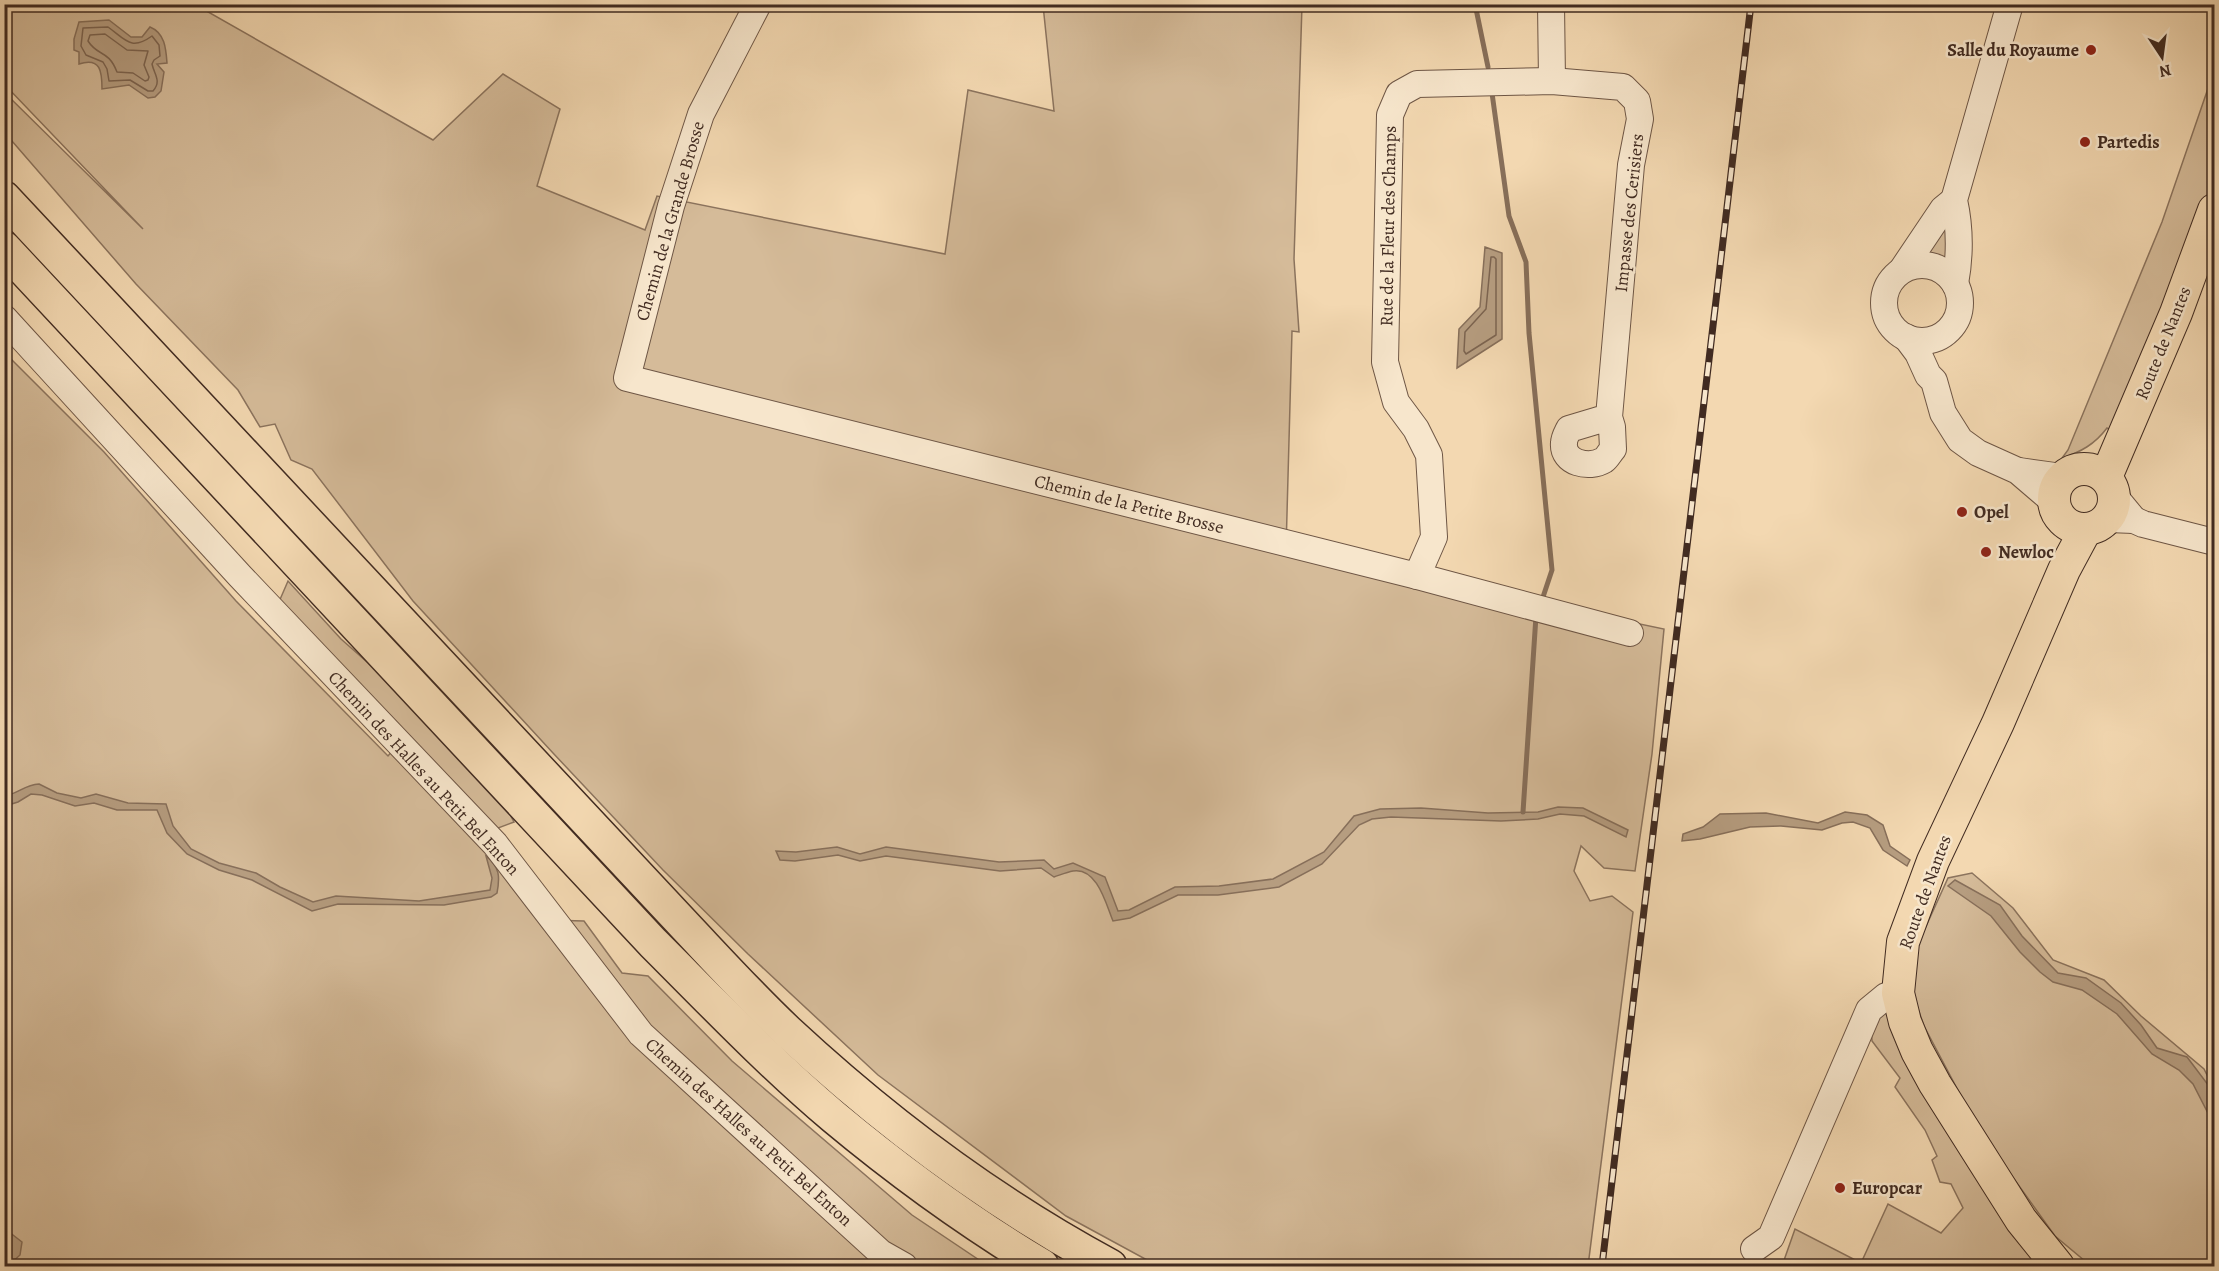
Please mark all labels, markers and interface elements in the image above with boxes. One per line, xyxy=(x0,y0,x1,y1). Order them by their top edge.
north arrow xyxy=(2132,27,2192,87)
place label: Salle du Royaume xyxy=(1947,38,2079,62)
marker: Salle du Royaume xyxy=(2084,43,2098,57)
text: N xyxy=(2157,59,2173,83)
street label: Chemin de la Grande Brosse xyxy=(630,118,710,324)
street label: Rue de la Fleur des Champs xyxy=(1374,125,1402,327)
place label: Partedis xyxy=(2097,130,2160,154)
street label: Impasse des Cerisiers xyxy=(1609,133,1649,293)
marker: Partedis xyxy=(2078,135,2092,149)
street label: Route de Nantes xyxy=(2129,283,2197,403)
street label: Chemin de la Petite Brosse xyxy=(1032,469,1226,539)
place label: Opel xyxy=(1974,500,2009,524)
marker: Opel xyxy=(1955,505,1969,519)
place label: Newloc xyxy=(1998,540,2054,564)
marker: Newloc xyxy=(1979,545,1993,559)
street label: Chemin des Halles au Petit Bel Enton xyxy=(323,666,525,880)
street label: Route de Nantes xyxy=(1893,831,1957,953)
street label: Chemin des Halles au Petit Bel Enton xyxy=(640,1032,858,1232)
place label: Europcar xyxy=(1852,1176,1923,1200)
marker: Europcar xyxy=(1833,1181,1847,1195)

